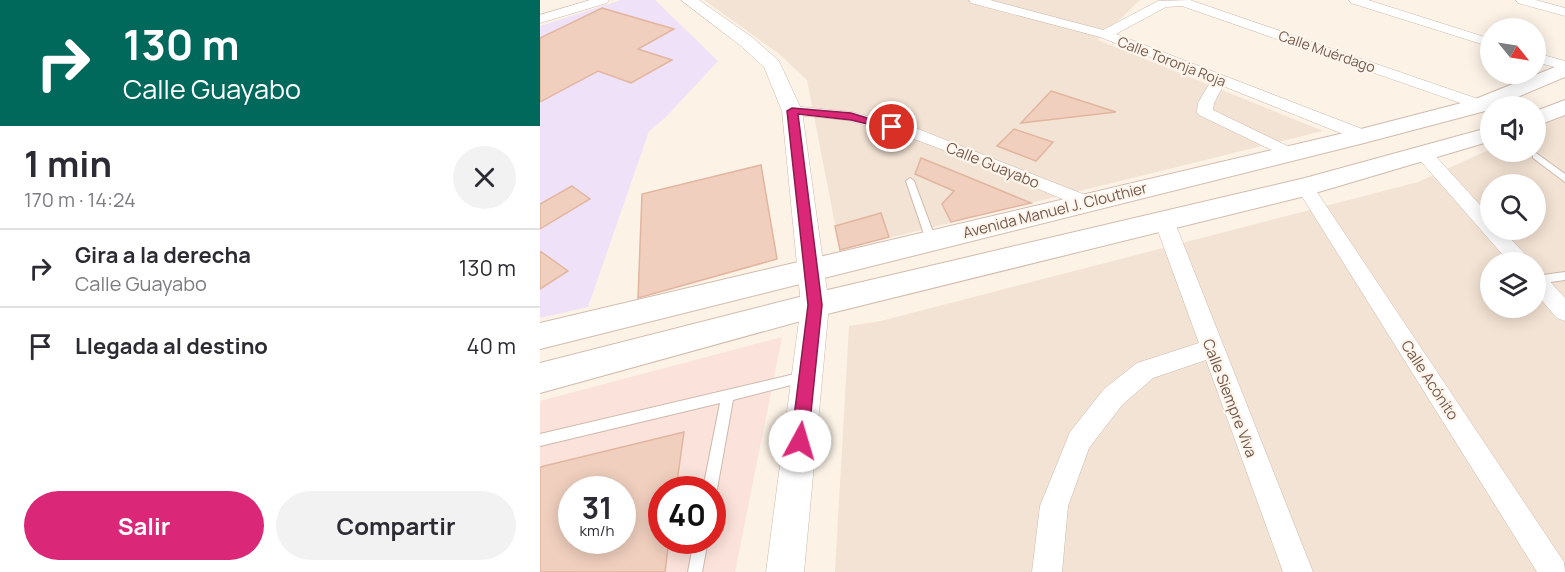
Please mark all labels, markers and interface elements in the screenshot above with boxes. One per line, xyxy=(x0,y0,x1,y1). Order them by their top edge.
text: 130 m xyxy=(123,15,240,73)
north arrow xyxy=(1480,18,1546,84)
map controls xyxy=(1480,18,1546,318)
icon: right xyxy=(24,24,102,102)
street label: Calle Muérdago xyxy=(1276,26,1378,76)
street label: Calle Toronja Roja xyxy=(1115,32,1229,90)
text: Calle Guayabo xyxy=(123,70,301,107)
button: sound xyxy=(1480,96,1546,162)
pin xyxy=(866,101,917,152)
icon: arrive xyxy=(875,110,908,143)
street label: Calle Guayabo xyxy=(943,137,1043,193)
text: 1 min xyxy=(24,139,112,188)
button: close xyxy=(453,146,516,209)
button: search xyxy=(1480,174,1546,240)
street label: Avenida Manuel J. Clouthier xyxy=(961,177,1150,243)
text: 170 m · 14:24 xyxy=(24,186,136,213)
text: Gira a la derecha xyxy=(75,240,251,270)
icon: right xyxy=(24,252,57,285)
button: layers xyxy=(1480,252,1546,318)
text: 130 m xyxy=(459,253,516,283)
text: Calle Guayabo xyxy=(75,270,207,297)
icon: arrive xyxy=(24,330,57,363)
text: Llegada al destino xyxy=(75,331,268,361)
text: 40 m xyxy=(467,331,516,361)
street label: Calle Siempre Viva xyxy=(1198,336,1262,460)
street label: Calle Acónito xyxy=(1396,336,1464,424)
position arrow xyxy=(768,409,832,473)
speed limit sign: 40 xyxy=(648,476,726,554)
text: 31 xyxy=(582,487,612,528)
button: Salir xyxy=(24,491,264,560)
button: Compartir xyxy=(276,491,516,560)
text: km/h xyxy=(580,520,614,541)

